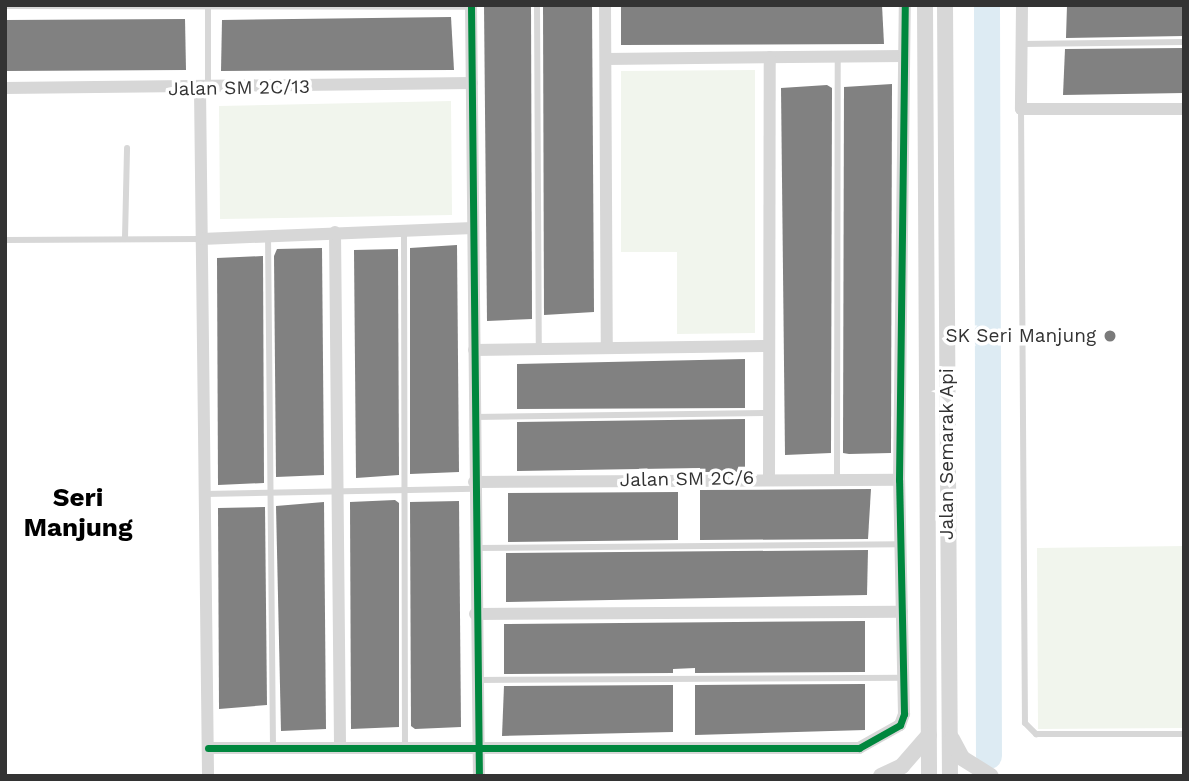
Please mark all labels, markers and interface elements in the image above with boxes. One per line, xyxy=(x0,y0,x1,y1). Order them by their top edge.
street label: Jalan SM 2C/13 xyxy=(168,75,310,101)
place label: SK Seri Manjung xyxy=(945,325,1096,347)
marker: SK Seri Manjung xyxy=(1102,328,1118,344)
street label: Jalan Semarak Api xyxy=(936,368,958,540)
street label: Jalan SM 2C/6 xyxy=(620,466,754,492)
district label: Seri Manjung xyxy=(23,482,133,544)

